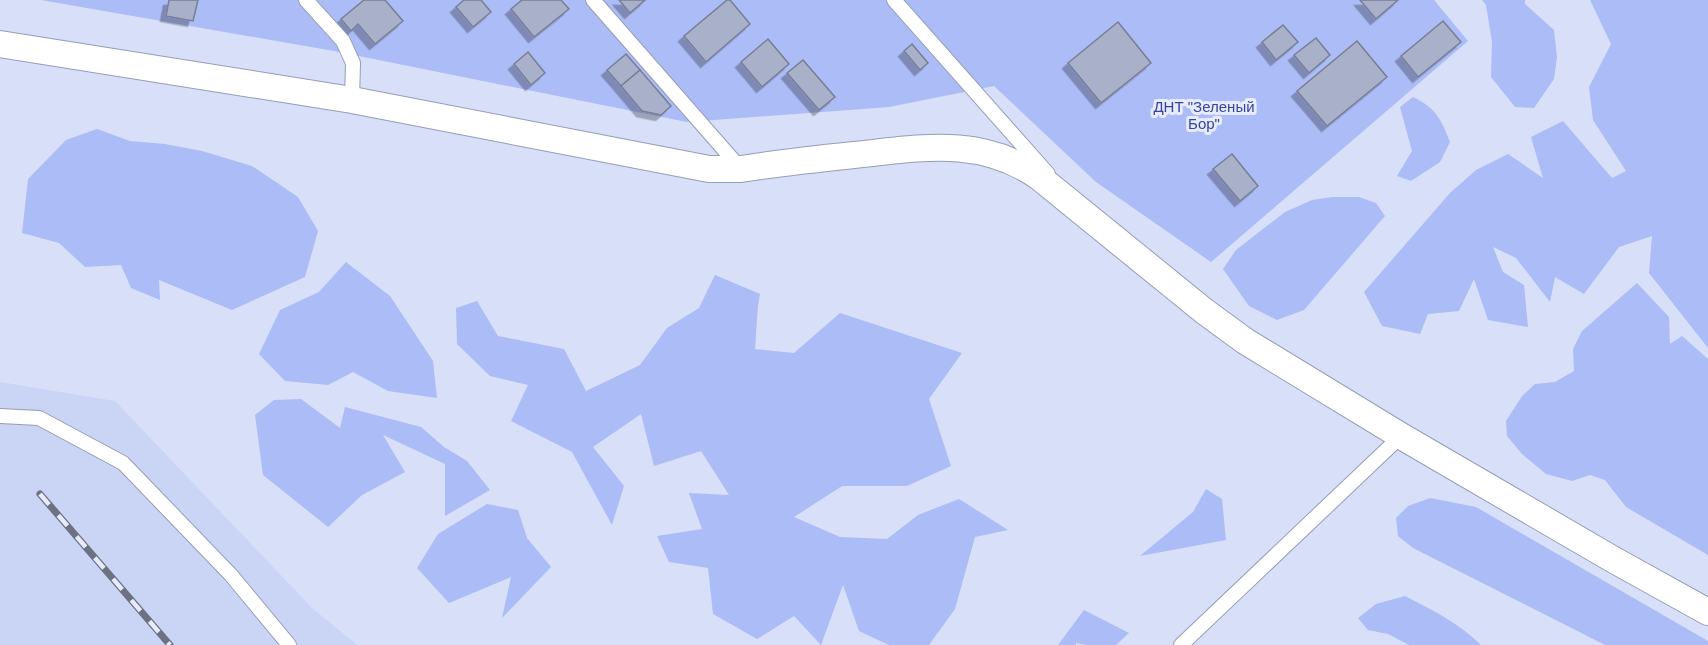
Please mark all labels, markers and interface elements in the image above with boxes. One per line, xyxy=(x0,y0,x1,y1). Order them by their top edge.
park label: ДНТ "Зеленый Бор" xyxy=(1153,98,1255,132)

